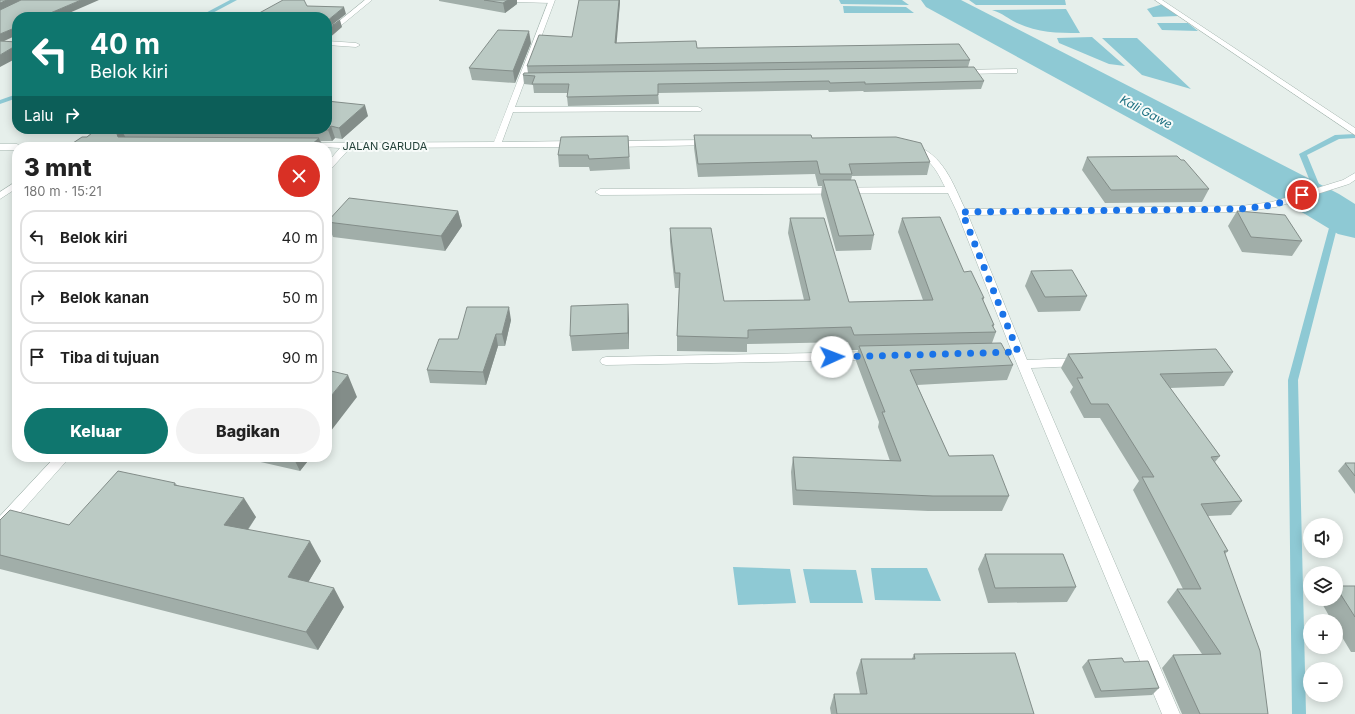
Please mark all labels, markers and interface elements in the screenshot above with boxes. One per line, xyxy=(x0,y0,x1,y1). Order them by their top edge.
text: 40 m xyxy=(90,27,160,61)
icon: left xyxy=(24,28,76,80)
text: Belok kiri xyxy=(90,61,168,82)
water label: Kali Gawe xyxy=(1118,92,1175,132)
icon: right xyxy=(61,104,83,126)
text: Lalu xyxy=(24,106,53,125)
street label: JALAN GARUDA xyxy=(343,139,428,153)
text: 3 mnt xyxy=(24,153,92,182)
button: close xyxy=(278,155,320,197)
pin xyxy=(1285,178,1319,212)
text: 180 m · 15:21 xyxy=(24,183,102,199)
icon: arrive xyxy=(1291,184,1313,206)
icon: left xyxy=(26,226,48,248)
text: Belok kiri xyxy=(60,228,127,247)
text: 40 m xyxy=(281,228,318,247)
icon: right xyxy=(26,286,48,308)
text: Belok kanan xyxy=(60,288,149,307)
text: 50 m xyxy=(282,288,318,307)
position arrow xyxy=(811,336,853,378)
icon: arrive xyxy=(26,346,48,368)
text: Tiba di tujuan xyxy=(60,348,159,367)
text: 90 m xyxy=(282,348,318,367)
button: Keluar xyxy=(24,408,168,454)
button: Bagikan xyxy=(176,408,320,454)
map controls xyxy=(1303,518,1343,702)
button: sound xyxy=(1303,518,1343,558)
button: layers xyxy=(1303,566,1343,606)
button: + xyxy=(1303,614,1343,654)
button: − xyxy=(1303,662,1343,702)

